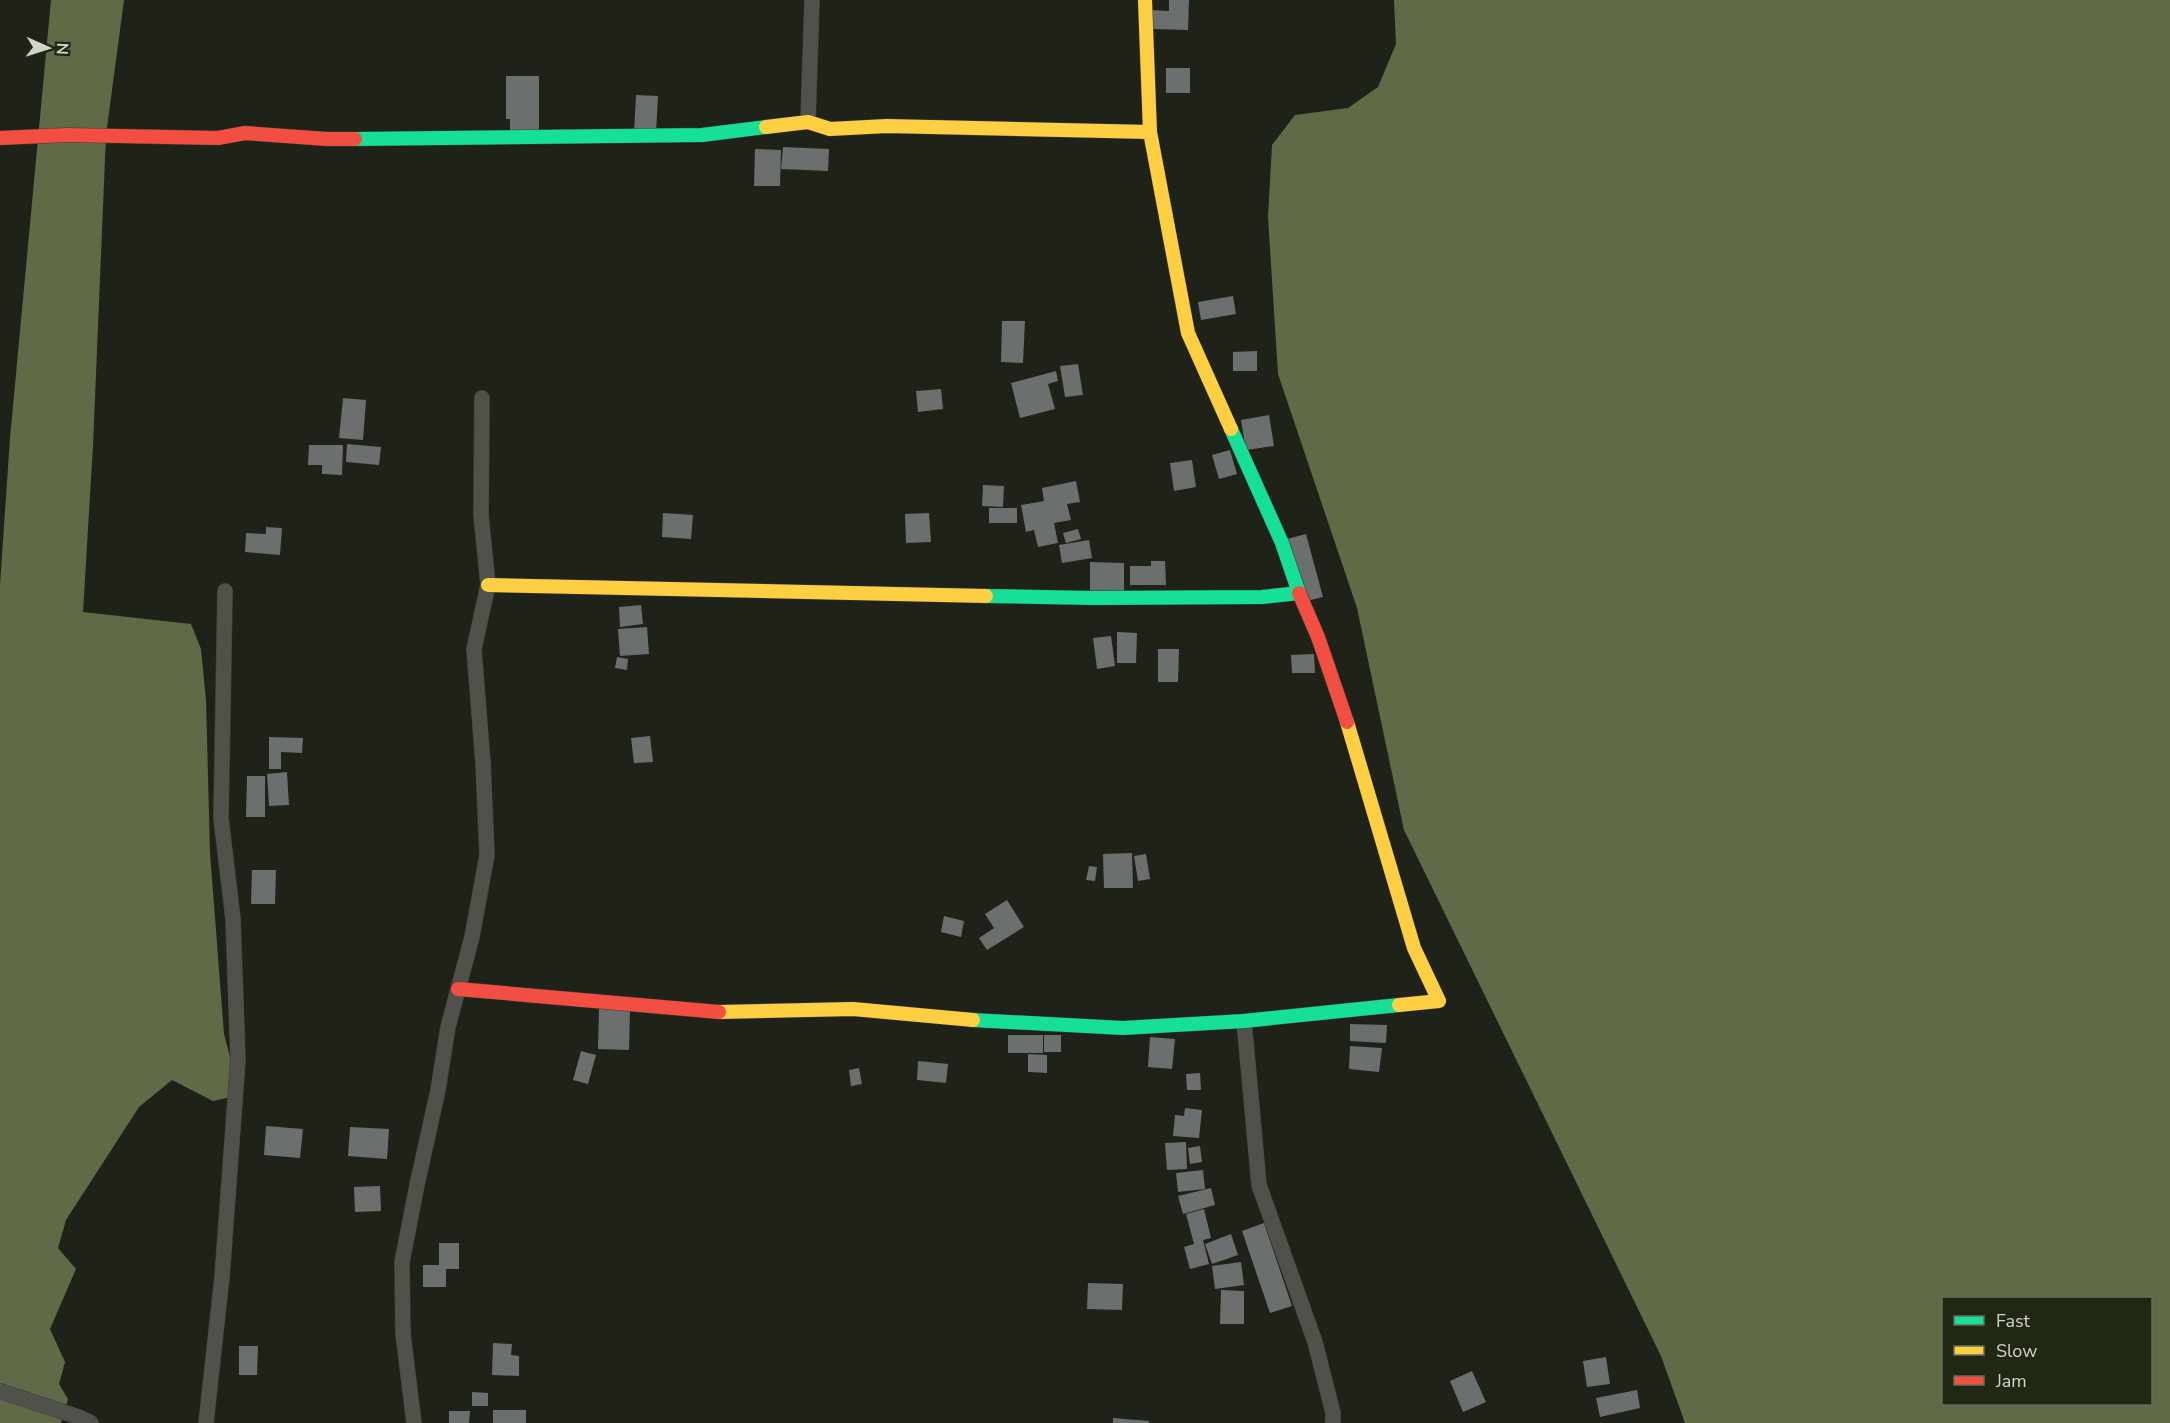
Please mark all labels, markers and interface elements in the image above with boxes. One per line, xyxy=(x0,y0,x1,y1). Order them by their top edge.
north arrow xyxy=(18,18,78,78)
text: N xyxy=(51,42,73,55)
legend xyxy=(1942,1297,2152,1405)
text: Fast xyxy=(1996,1309,2031,1333)
text: Slow xyxy=(1996,1339,2037,1363)
text: Jam xyxy=(1995,1369,2027,1393)

